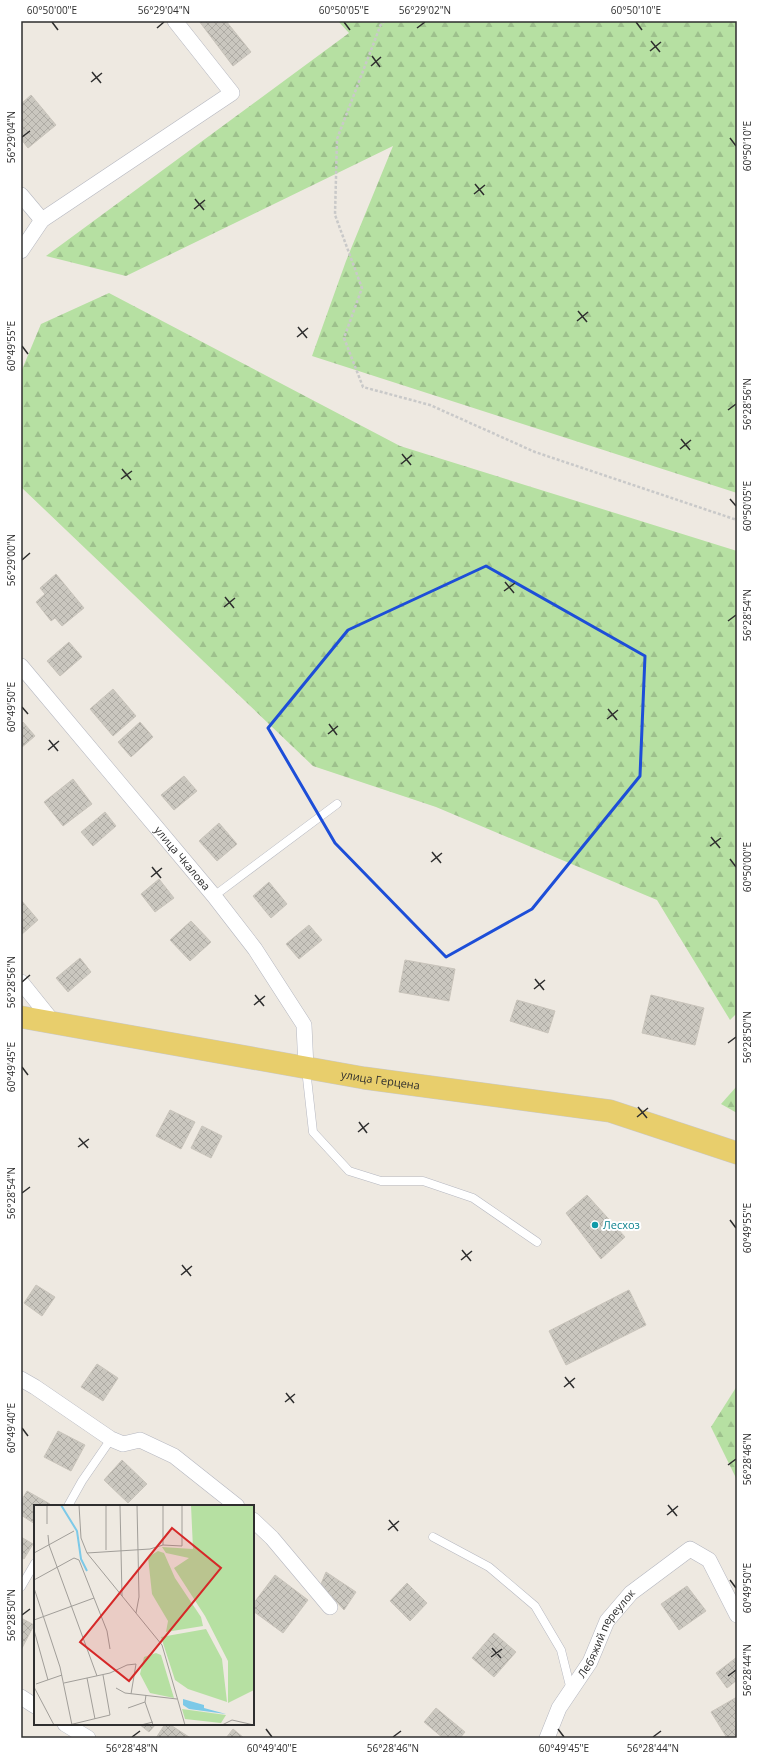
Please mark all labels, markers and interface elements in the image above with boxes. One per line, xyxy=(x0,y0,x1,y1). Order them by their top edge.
text: 60°50'00"E xyxy=(27,3,77,17)
text: 56°29'04"N xyxy=(138,3,190,17)
text: 60°50'05"E xyxy=(319,3,369,17)
text: 56°29'02"N xyxy=(399,3,451,17)
text: 60°50'10"E xyxy=(611,3,661,17)
text: 56°29'04"N xyxy=(4,111,18,163)
text: 60°50'10"E xyxy=(740,121,754,171)
text: 60°49'55"E xyxy=(4,321,18,371)
text: 56°28'56"N xyxy=(740,378,754,430)
text: 60°50'05"E xyxy=(740,481,754,531)
text: 56°29'00"N xyxy=(4,534,18,586)
text: 56°28'54"N xyxy=(740,589,754,641)
text: 60°49'50"E xyxy=(4,682,18,732)
street label: улица Чкалова xyxy=(151,823,214,893)
text: 60°50'00"E xyxy=(740,842,754,892)
text: 56°28'56"N xyxy=(4,956,18,1008)
text: 56°28'50"N xyxy=(740,1011,754,1063)
text: 60°49'45"E xyxy=(4,1042,18,1092)
street label: улица Герцена xyxy=(340,1066,421,1092)
text: 56°28'54"N xyxy=(4,1167,18,1219)
text: 60°49'55"E xyxy=(740,1203,754,1253)
place label: Лесхоз xyxy=(603,1217,640,1232)
marker: Лесхоз xyxy=(590,1220,600,1230)
text: 60°49'40"E xyxy=(4,1403,18,1453)
text: 56°28'46"N xyxy=(740,1433,754,1485)
inset map xyxy=(34,1505,254,1725)
text: 60°49'50"E xyxy=(740,1563,754,1613)
street label: Лебяжий переулок xyxy=(574,1585,638,1680)
text: 56°28'50"N xyxy=(4,1589,18,1641)
text: 56°28'44"N xyxy=(740,1644,754,1696)
text: 56°28'48"N xyxy=(106,1741,158,1755)
text: 60°49'40"E xyxy=(247,1741,297,1755)
text: 56°28'46"N xyxy=(367,1741,419,1755)
text: 60°49'45"E xyxy=(539,1741,589,1755)
text: 56°28'44"N xyxy=(627,1741,679,1755)

